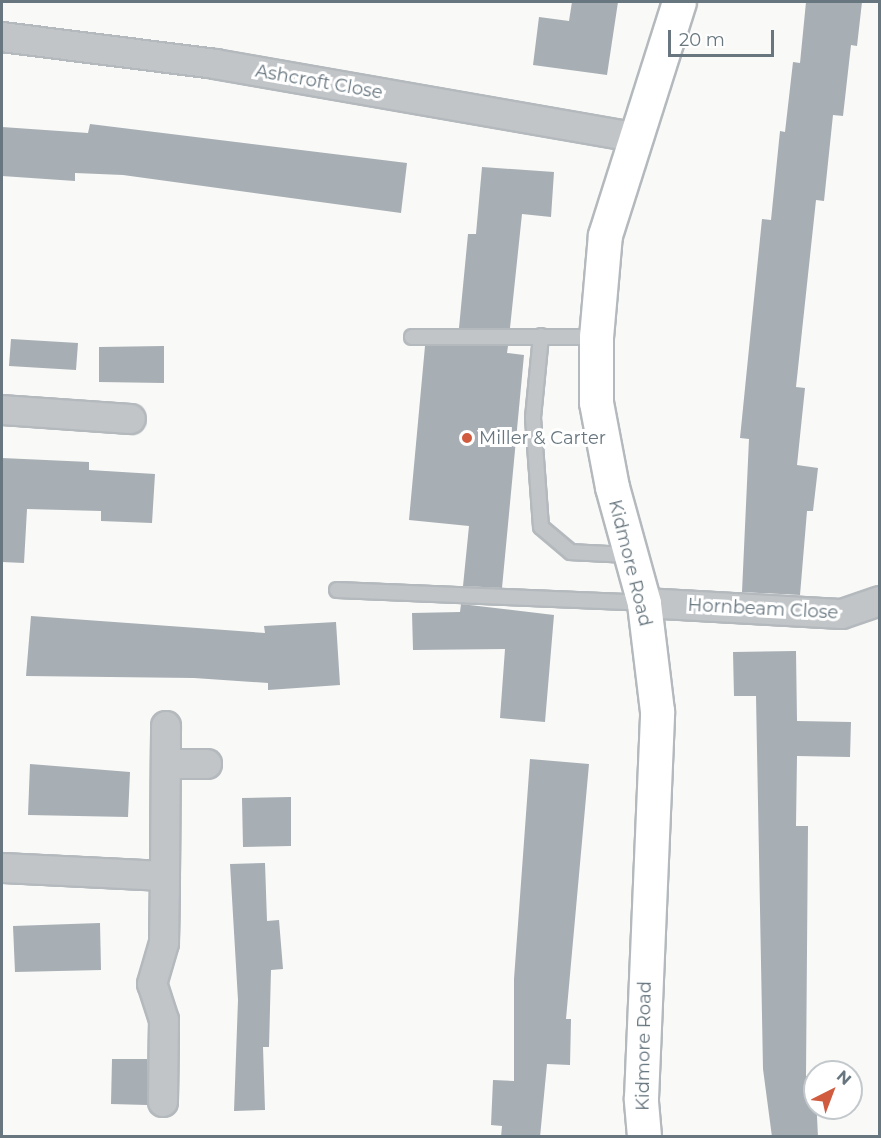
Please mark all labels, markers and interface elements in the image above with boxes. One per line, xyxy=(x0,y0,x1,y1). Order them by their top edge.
scale bar xyxy=(671,18,778,56)
text: 20 m xyxy=(679,29,725,51)
street label: Ashcroft Close xyxy=(254,60,384,104)
place label: Miller & Carter xyxy=(479,427,606,449)
marker: Miller & Carter xyxy=(460,431,474,445)
street label: Kidmore Road xyxy=(604,497,656,629)
street label: Hornbeam Close xyxy=(687,594,839,624)
street label: Kidmore Road xyxy=(632,981,656,1111)
north arrow xyxy=(803,1060,863,1120)
text: N xyxy=(833,1066,855,1089)

